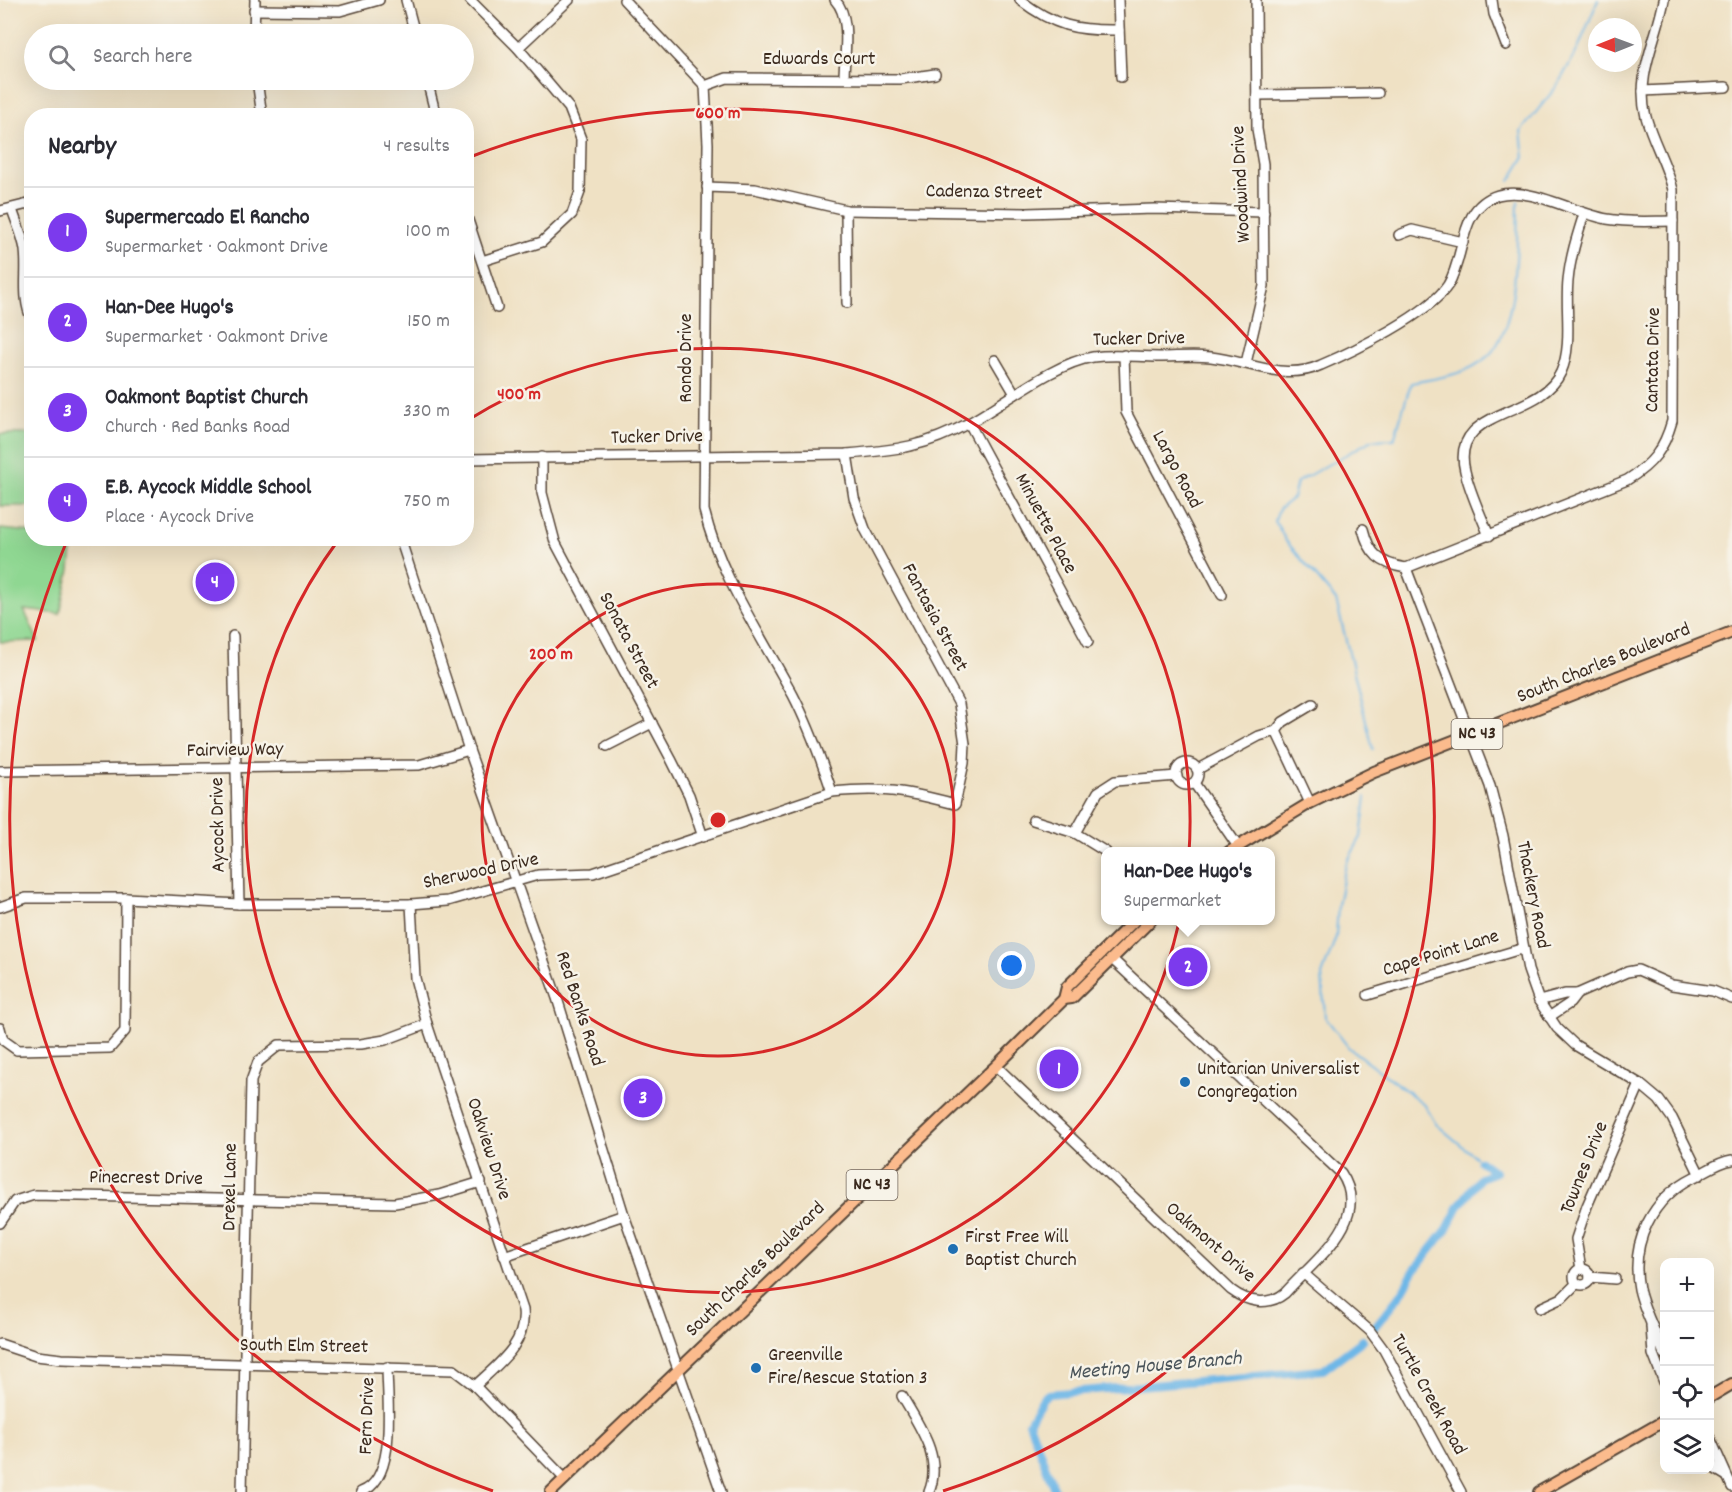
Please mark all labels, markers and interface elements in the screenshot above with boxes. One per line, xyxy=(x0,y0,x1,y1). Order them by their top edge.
north arrow xyxy=(1588,18,1642,72)
search box xyxy=(24,24,474,90)
icon: search xyxy=(45,41,78,74)
text: Search here xyxy=(93,42,192,73)
street label: Edwards Court xyxy=(763,46,875,74)
text: 600 m xyxy=(696,102,740,127)
street label: Woodwind Drive xyxy=(1225,125,1259,243)
text: Nearby xyxy=(48,129,116,166)
text: 4 results xyxy=(383,133,450,161)
street label: Cadenza Street xyxy=(925,178,1043,208)
text: Supermercado El Rancho xyxy=(105,203,310,234)
text: 1 xyxy=(65,218,70,246)
text: 100 m xyxy=(406,218,450,246)
text: Supermarket · Oakmont Drive xyxy=(105,234,328,262)
text: Han-Dee Hugo's xyxy=(105,293,234,324)
street label: Cantata Drive xyxy=(1639,307,1669,413)
text: 2 xyxy=(63,308,72,336)
text: 150 m xyxy=(407,308,450,336)
street label: Rondo Drive xyxy=(673,313,701,403)
text: Supermarket · Oakmont Drive xyxy=(105,324,328,352)
street label: Tucker Drive xyxy=(1093,325,1186,355)
text: Oakmont Baptist Church xyxy=(105,383,308,414)
text: 400 m xyxy=(497,383,541,408)
text: 3 xyxy=(63,398,72,426)
text: 330 m xyxy=(403,398,450,426)
text: Church · Red Banks Road xyxy=(105,414,290,442)
street label: Tucker Drive xyxy=(611,423,704,453)
street label: Largo Road xyxy=(1144,426,1208,514)
street label: Minuette Place xyxy=(1007,469,1083,579)
text: E.B. Aycock Middle School xyxy=(105,473,311,504)
text: 4 xyxy=(63,488,72,516)
text: 750 m xyxy=(404,488,450,516)
text: Place · Aycock Drive xyxy=(105,504,254,532)
street label: Fantasia Street xyxy=(894,559,974,677)
pin: 4 xyxy=(196,560,234,604)
street label: Sonata Street xyxy=(591,588,665,694)
street label: South Charles Boulevard xyxy=(1513,616,1695,712)
text: 200 m xyxy=(529,643,573,668)
road number: NC 43 xyxy=(1452,719,1502,749)
street label: Fairview Way xyxy=(186,736,284,766)
street label: Aycock Drive xyxy=(204,777,234,873)
centre of rings xyxy=(708,810,728,830)
street label: Thackery Road xyxy=(1508,839,1556,951)
street label: Sherwood Drive xyxy=(421,846,542,898)
popup xyxy=(1101,847,1275,925)
text: Han-Dee Hugo's xyxy=(1124,857,1252,888)
text: Supermarket xyxy=(1124,888,1221,916)
street label: Cape Point Lane xyxy=(1379,923,1503,985)
pin: 2 xyxy=(1168,944,1208,990)
street label: Red Banks Road xyxy=(547,948,611,1070)
your location xyxy=(997,951,1026,980)
pin: 1 xyxy=(1040,1046,1078,1092)
place label: Unitarian Universalist Congregation xyxy=(1197,1056,1360,1107)
marker: Unitarian Universalist Congregation xyxy=(1178,1075,1192,1089)
pin: 3 xyxy=(624,1076,662,1120)
street label: Oakview Drive xyxy=(458,1094,518,1204)
street label: Townes Drive xyxy=(1554,1117,1616,1218)
street label: Drexel Lane xyxy=(216,1143,246,1231)
street label: Pinecrest Drive xyxy=(89,1164,203,1194)
road number: NC 43 xyxy=(846,1170,898,1200)
street label: South Charles Boulevard xyxy=(680,1196,832,1344)
street label: Oakmont Drive xyxy=(1159,1196,1261,1290)
place label: First Free Will Baptist Church xyxy=(965,1224,1077,1275)
marker: First Free Will Baptist Church xyxy=(946,1242,960,1256)
map controls xyxy=(1660,1258,1714,1474)
button: + xyxy=(1660,1258,1714,1312)
button: − xyxy=(1660,1312,1714,1366)
street label: Turtle Creek Road xyxy=(1383,1329,1473,1461)
street label: South Elm Street xyxy=(240,1332,368,1362)
place label: Greenville Fire/Rescue Station 3 xyxy=(768,1342,928,1393)
water label: Meeting House Branch xyxy=(1067,1344,1244,1390)
marker: Greenville Fire/Rescue Station 3 xyxy=(749,1361,763,1375)
button: locate xyxy=(1660,1366,1714,1420)
street label: Fern Drive xyxy=(353,1377,383,1455)
button: layers xyxy=(1660,1420,1714,1474)

